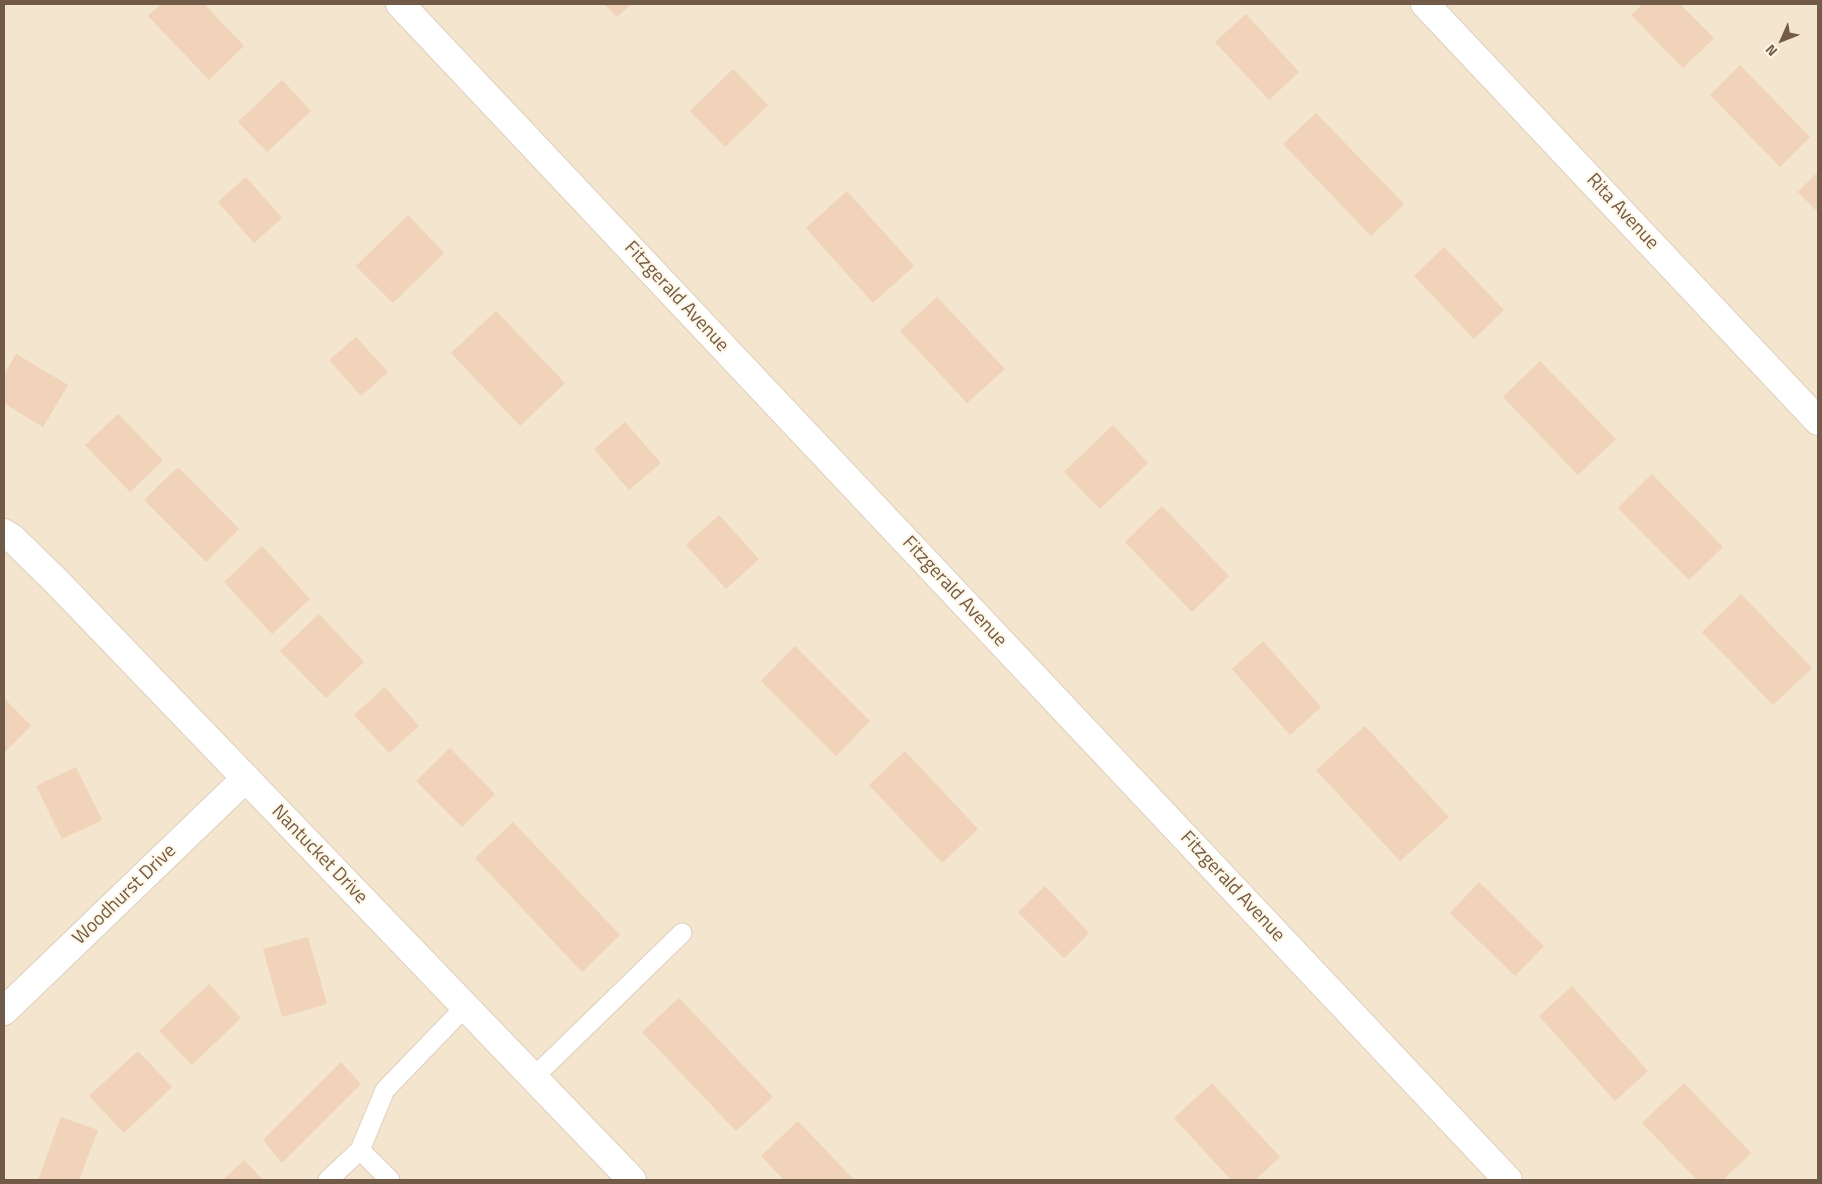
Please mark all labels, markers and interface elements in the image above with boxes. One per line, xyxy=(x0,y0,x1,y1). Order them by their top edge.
north arrow xyxy=(1757,15,1807,65)
text: N xyxy=(1760,40,1782,62)
street label: Rita Avenue xyxy=(1581,169,1663,255)
street label: Fitzgerald Avenue xyxy=(619,237,733,357)
street label: Fitzgerald Avenue xyxy=(897,532,1011,652)
street label: Nantucket Drive xyxy=(266,801,372,909)
street label: Fitzgerald Avenue xyxy=(1175,827,1289,947)
street label: Woodhurst Drive xyxy=(69,840,181,950)

